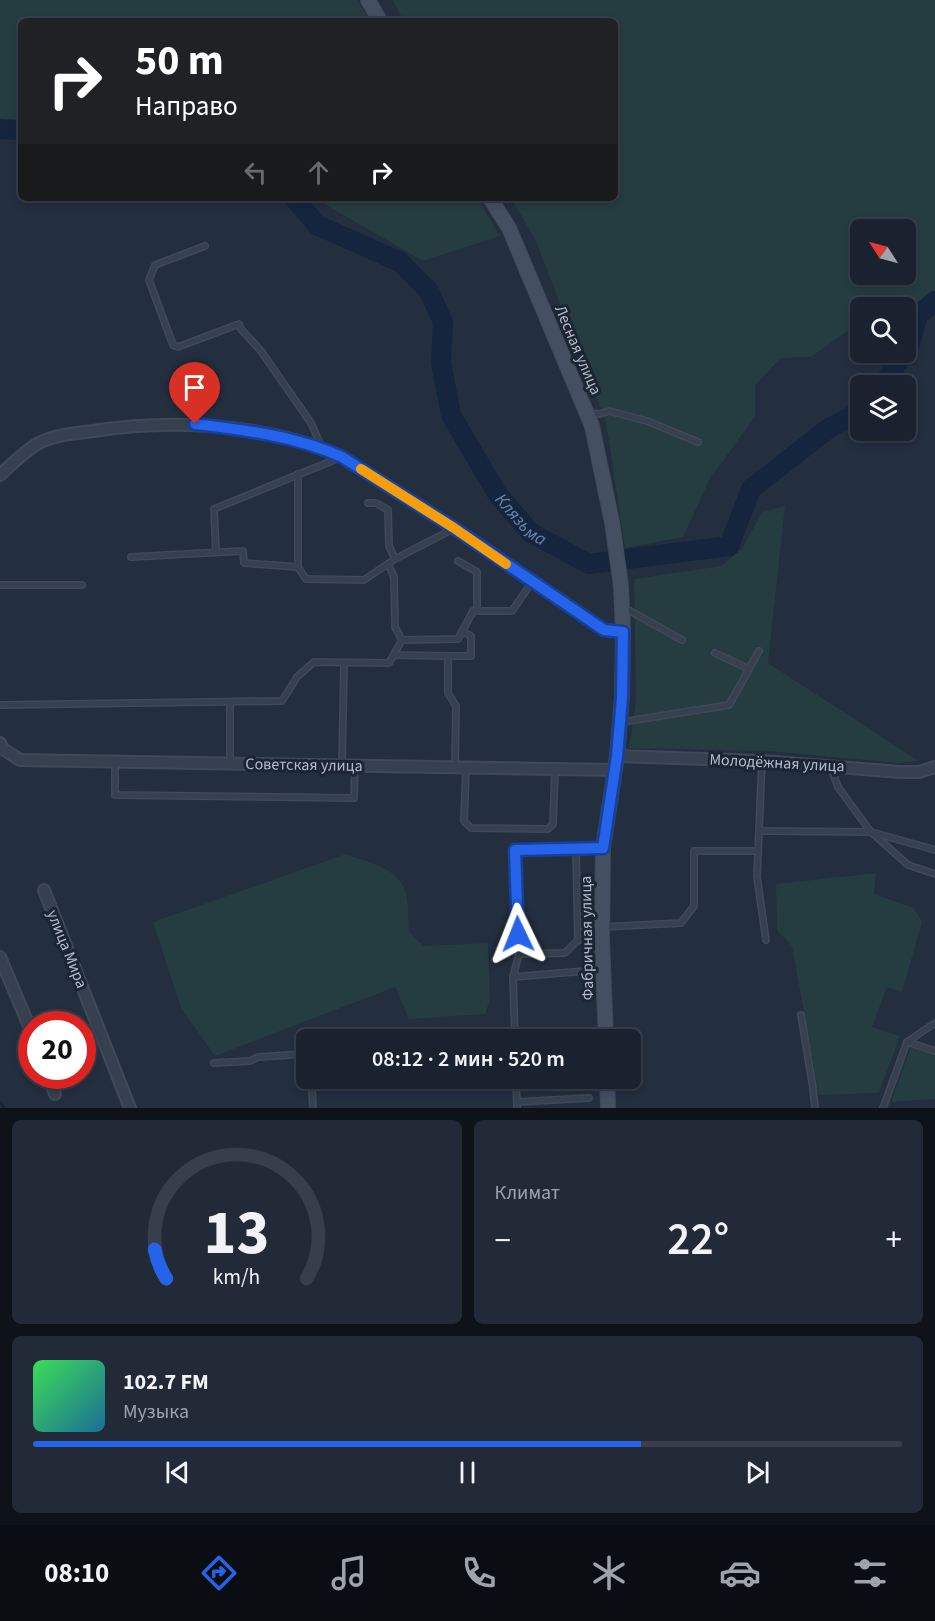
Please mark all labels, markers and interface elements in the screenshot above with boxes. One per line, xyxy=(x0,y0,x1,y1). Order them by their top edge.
text: 50 m xyxy=(135,31,224,91)
icon: right xyxy=(36,42,114,120)
text: Направо xyxy=(135,87,238,126)
icon: left xyxy=(239,156,272,189)
icon: ahead xyxy=(302,156,335,189)
icon: right xyxy=(365,156,398,189)
north arrow xyxy=(850,219,916,285)
map controls xyxy=(850,219,916,441)
button: search xyxy=(850,297,916,363)
street label: Лесная улица xyxy=(549,302,607,398)
pin xyxy=(169,362,220,424)
icon: arrive xyxy=(178,371,211,404)
button: layers xyxy=(850,375,916,441)
water label: Клязьма xyxy=(489,488,551,552)
street label: Молодёжная улица xyxy=(709,748,845,778)
street label: Советская улица xyxy=(245,753,363,777)
street label: Фабричная улица xyxy=(575,875,599,1001)
position arrow xyxy=(486,902,550,966)
street label: улица Мира xyxy=(41,907,93,991)
speed limit sign: 20 xyxy=(18,1011,96,1089)
text: 08:12 · 2 мин · 520 m xyxy=(372,1043,565,1075)
text: Климат xyxy=(495,1179,560,1207)
text: 13 xyxy=(204,1189,270,1278)
text: 22° xyxy=(667,1208,729,1272)
text: − xyxy=(495,1217,511,1264)
text: + xyxy=(886,1217,902,1264)
text: km/h xyxy=(213,1262,261,1293)
text: 102.7 FM xyxy=(123,1366,209,1398)
text: Музыка xyxy=(123,1398,189,1426)
icon: previous xyxy=(161,1456,194,1489)
icon: pause xyxy=(451,1456,484,1489)
icon: next xyxy=(741,1456,774,1489)
icon: directions xyxy=(198,1552,240,1594)
icon: music xyxy=(328,1552,370,1594)
icon: phone xyxy=(458,1552,500,1594)
icon: climate xyxy=(588,1552,630,1594)
icon: car xyxy=(719,1552,761,1594)
icon: filters xyxy=(849,1552,891,1594)
text: 08:10 xyxy=(44,1554,109,1593)

